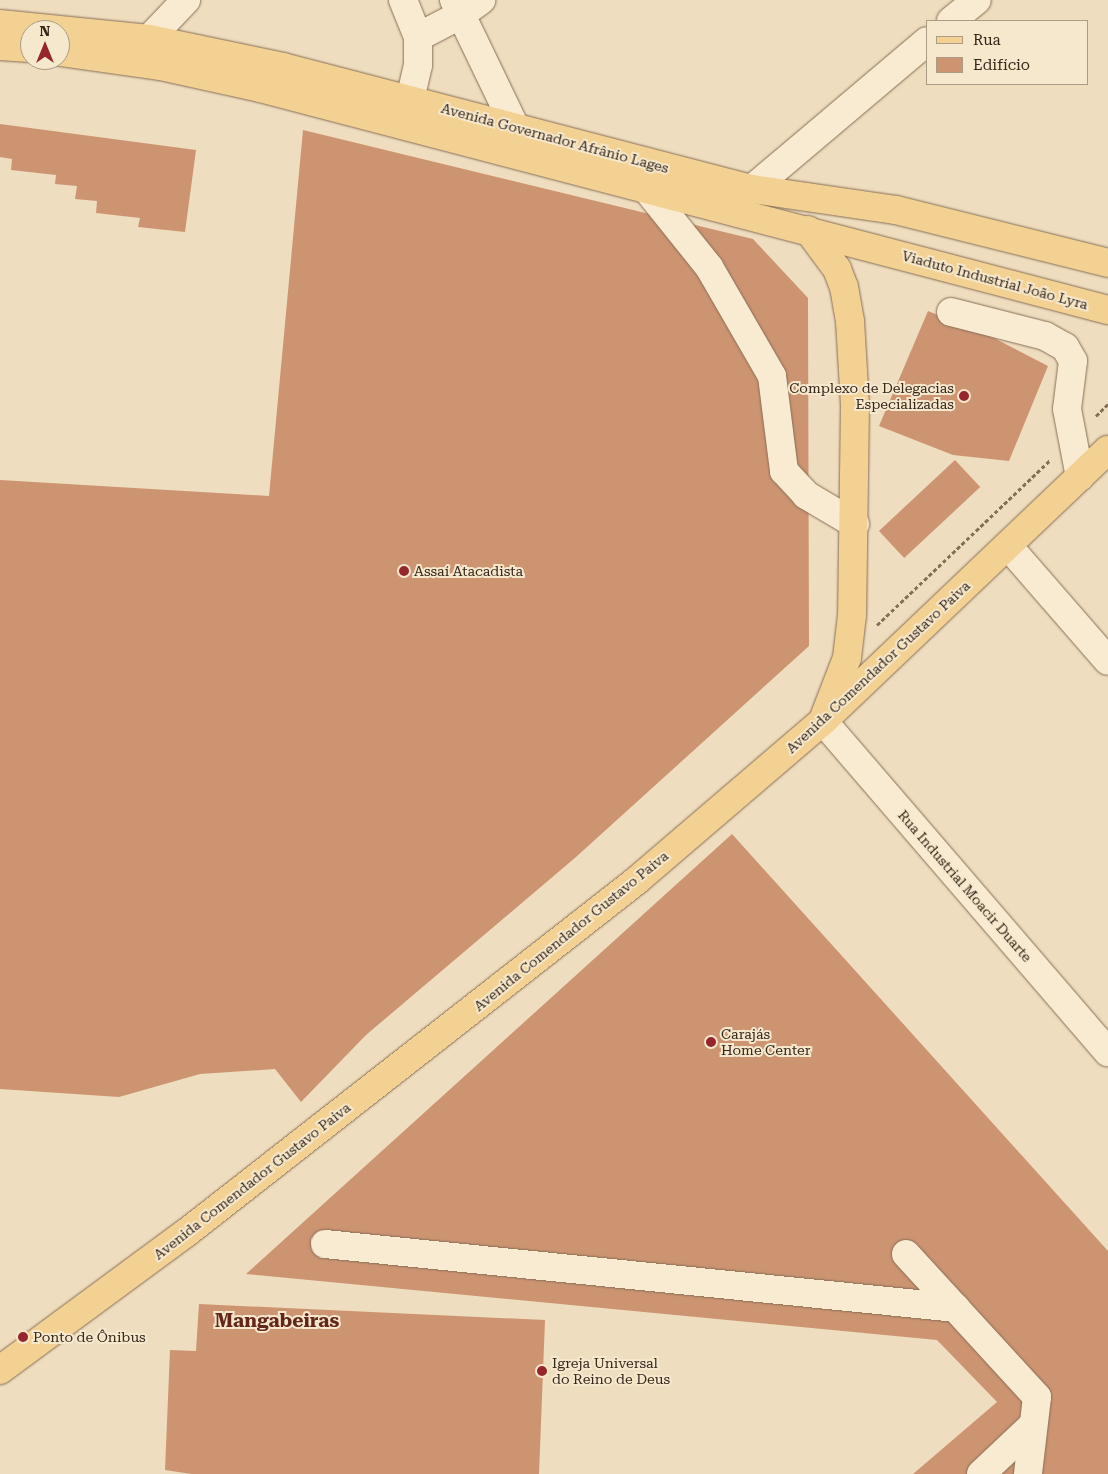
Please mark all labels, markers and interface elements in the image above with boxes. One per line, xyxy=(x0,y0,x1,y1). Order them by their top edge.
north arrow xyxy=(20,20,70,70)
legend xyxy=(926,20,1088,85)
text: N xyxy=(40,23,50,39)
text: Rua xyxy=(973,31,1001,49)
text: Edifício xyxy=(973,56,1030,74)
street label: Avenida Governador Afrânio Lages xyxy=(439,99,671,177)
street label: Viaduto Industrial João Lyra xyxy=(900,247,1090,313)
place label: Complexo de Delegacias Especializadas xyxy=(789,380,954,412)
marker: Complexo de Delegacias Especializadas xyxy=(958,390,970,402)
place label: Assaí Atacadista xyxy=(414,563,523,579)
marker: Assaí Atacadista xyxy=(398,565,410,577)
street label: Avenida Comendador Gustavo Paiva xyxy=(783,577,973,757)
street label: Rua Industrial Moacir Duarte xyxy=(895,807,1035,965)
street label: Avenida Comendador Gustavo Paiva xyxy=(471,847,671,1015)
place label: Carajás Home Center xyxy=(721,1026,810,1058)
marker: Carajás Home Center xyxy=(705,1036,717,1048)
street label: Avenida Comendador Gustavo Paiva xyxy=(150,1099,354,1263)
district label: Mangabeiras xyxy=(215,1310,339,1332)
place label: Ponto de Ônibus xyxy=(33,1329,146,1345)
marker: Ponto de Ônibus xyxy=(17,1331,29,1343)
place label: Igreja Universal do Reino de Deus xyxy=(552,1355,670,1388)
marker: Igreja Universal do Reino de Deus xyxy=(536,1365,548,1377)

